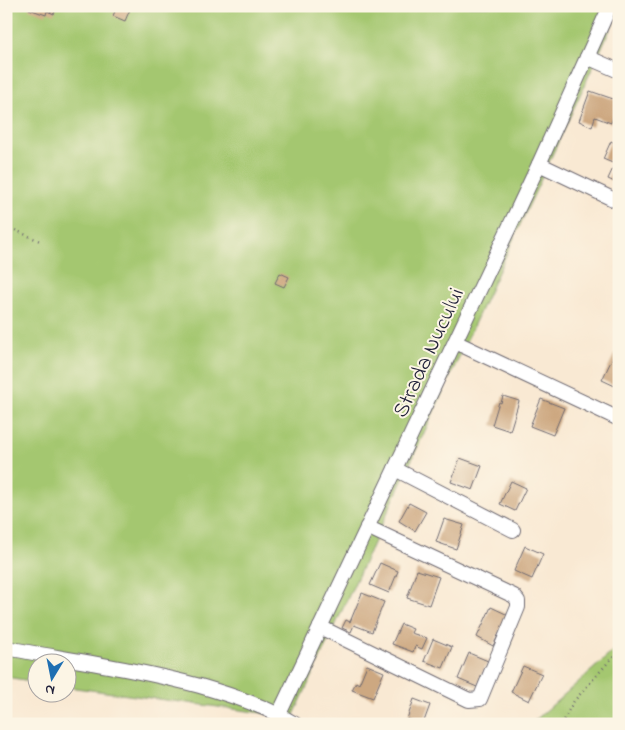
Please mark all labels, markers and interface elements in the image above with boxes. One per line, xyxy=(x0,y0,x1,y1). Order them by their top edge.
street label: Strada Nucului xyxy=(386,283,474,423)
north arrow xyxy=(28,652,78,702)
text: N xyxy=(44,678,56,700)

